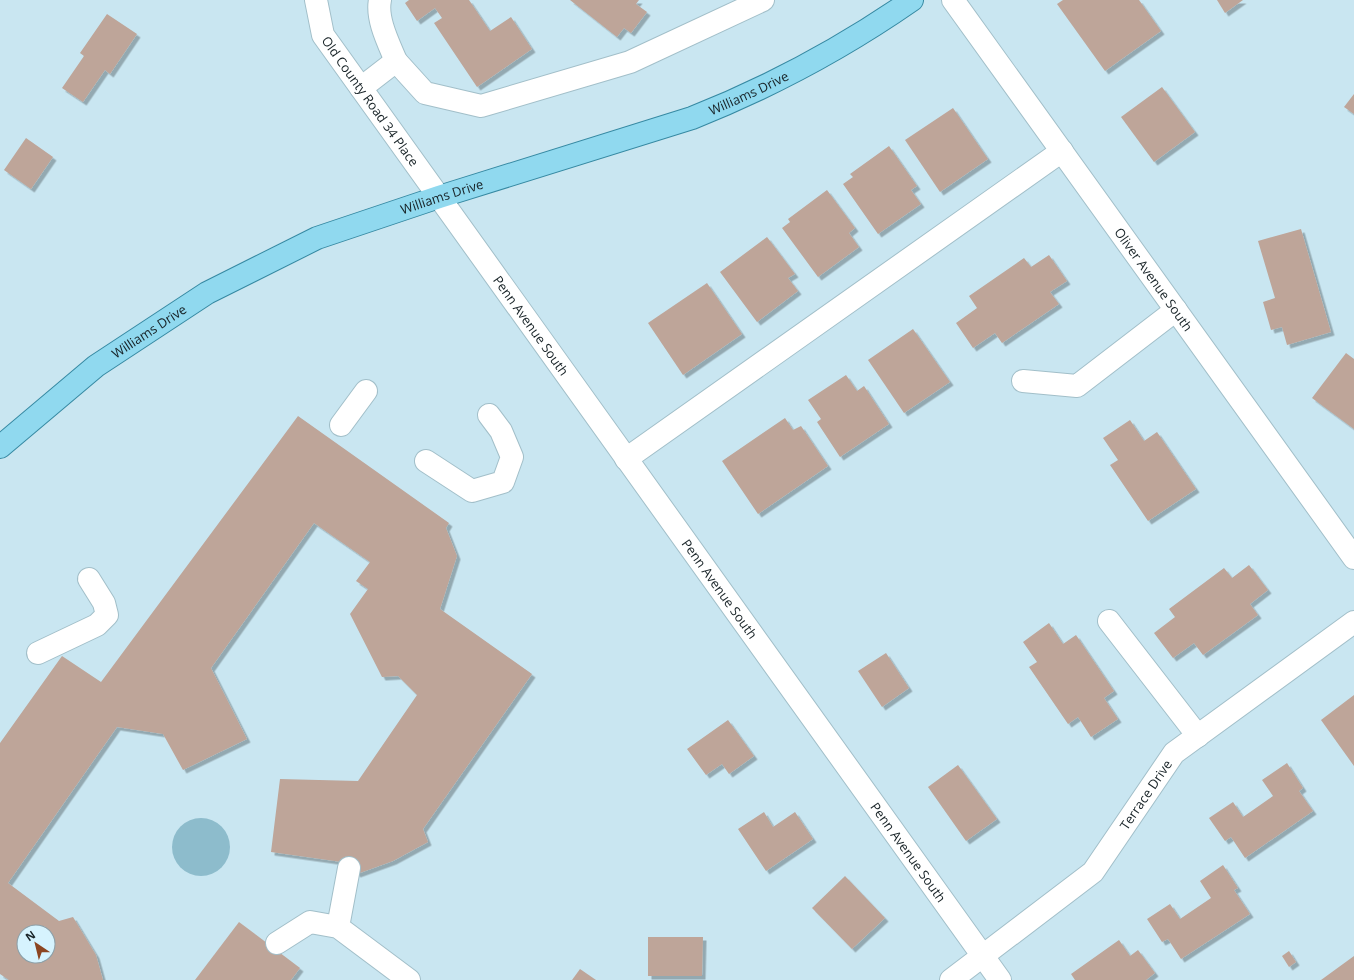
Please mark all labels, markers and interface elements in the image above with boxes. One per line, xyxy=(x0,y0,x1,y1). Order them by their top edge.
street label: Old County Road 34 Place xyxy=(318,32,423,170)
street label: Williams Drive xyxy=(706,67,791,119)
street label: Williams Drive xyxy=(398,175,485,218)
street label: Oliver Avenue South xyxy=(1110,224,1197,335)
street label: Penn Avenue South xyxy=(489,272,573,379)
street label: Williams Drive xyxy=(108,300,190,362)
street label: Penn Avenue South xyxy=(678,535,762,642)
street label: Terrace Drive xyxy=(1115,756,1176,833)
street label: Penn Avenue South xyxy=(867,799,950,906)
north arrow xyxy=(16,924,56,964)
text: N xyxy=(22,927,38,944)

